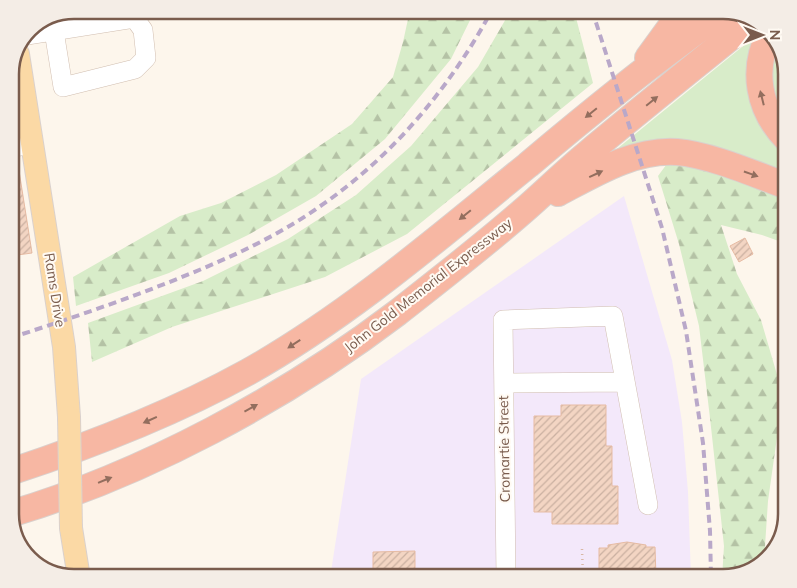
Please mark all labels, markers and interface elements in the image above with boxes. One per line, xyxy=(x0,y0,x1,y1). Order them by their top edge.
north arrow xyxy=(737,10,787,60)
text: N xyxy=(766,30,784,40)
one-way arrow xyxy=(758,90,766,106)
one-way arrow xyxy=(645,96,658,107)
one-way arrow xyxy=(585,107,598,118)
one-way arrow xyxy=(589,169,603,177)
one-way arrow xyxy=(744,171,759,178)
one-way arrow xyxy=(459,210,472,221)
street label: John Gold Memorial Expressway xyxy=(340,213,516,356)
street label: Rams Drive xyxy=(40,252,70,328)
one-way arrow xyxy=(287,339,300,349)
street label: Cromartie Street xyxy=(494,395,514,503)
one-way arrow xyxy=(243,404,258,412)
one-way arrow xyxy=(143,416,157,424)
one-way arrow xyxy=(98,476,113,483)

